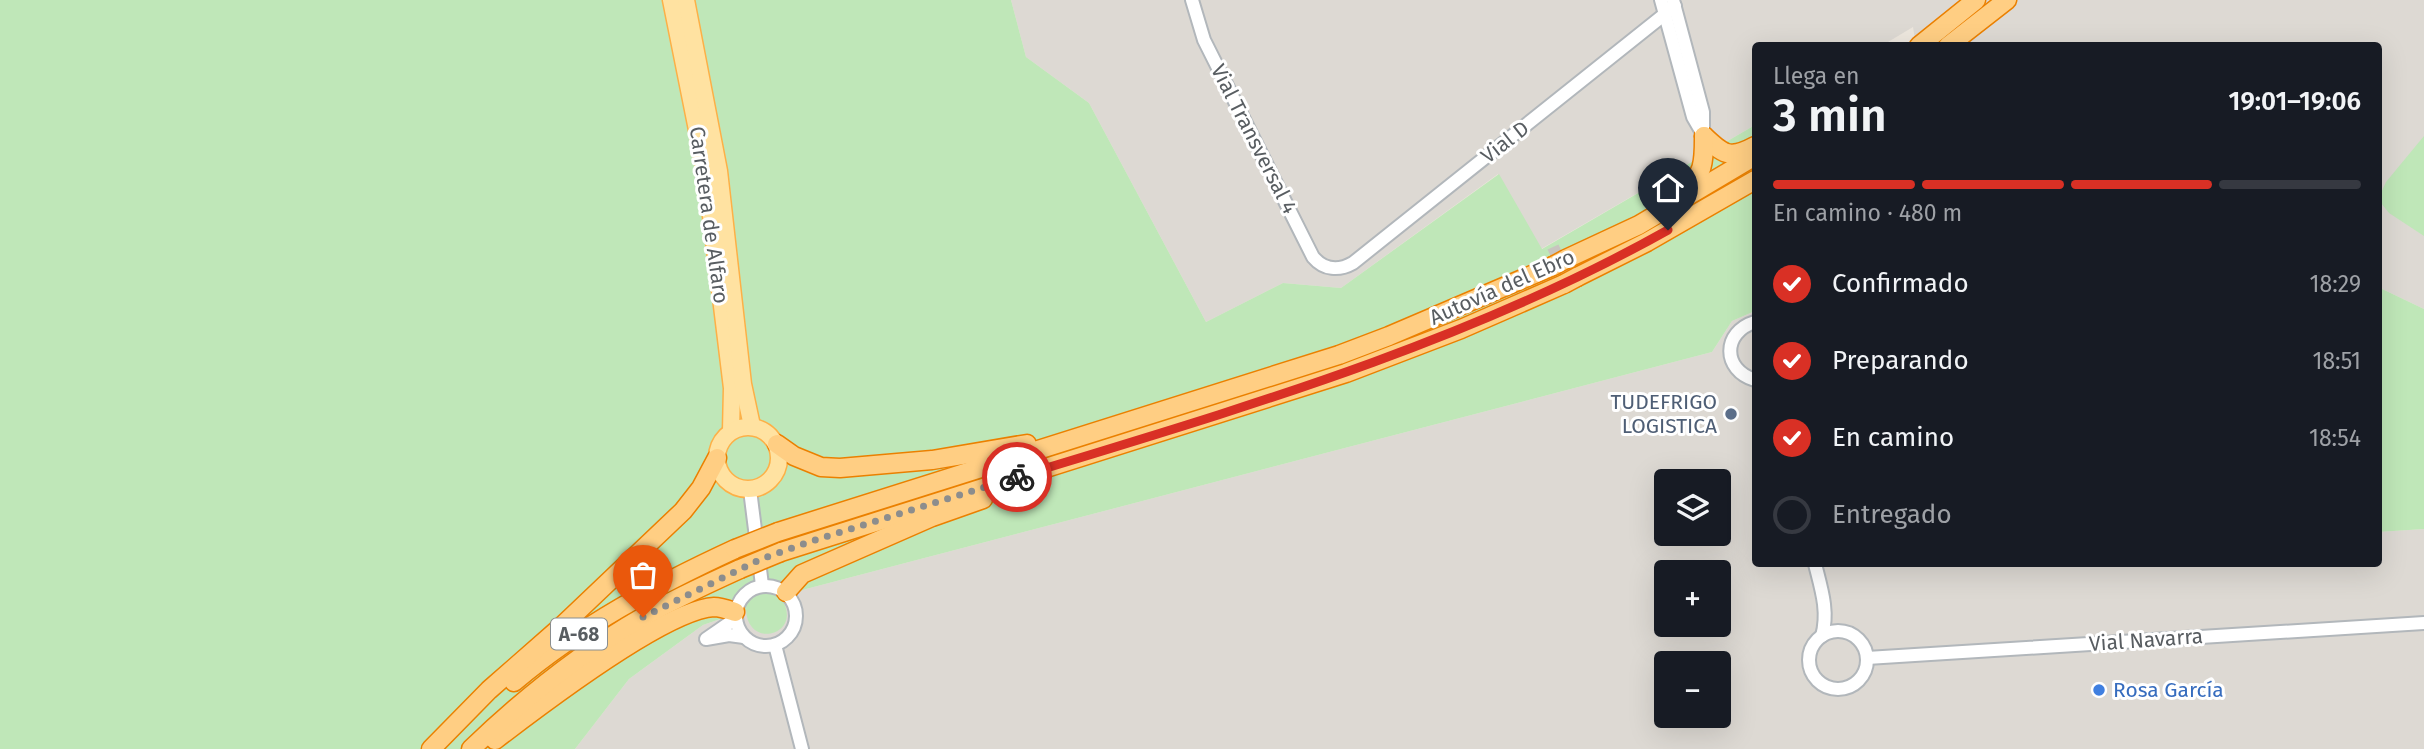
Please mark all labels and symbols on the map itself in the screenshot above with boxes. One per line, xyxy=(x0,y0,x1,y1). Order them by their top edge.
street label: Vial Transversal 4 xyxy=(1205,60,1303,218)
street label: Vial D xyxy=(1476,115,1534,169)
street label: Carretera de Alfaro xyxy=(684,125,734,305)
pin xyxy=(1638,158,1698,230)
street label: Autovía del Ebro xyxy=(1425,243,1579,331)
place label: TUDEFRIGO LOGISTICA xyxy=(1610,389,1717,439)
marker: TUDEFRIGO LOGISTICA xyxy=(1723,406,1739,422)
courier xyxy=(982,442,1052,512)
pin xyxy=(613,545,673,617)
road number: A-68 xyxy=(551,618,607,650)
street label: Vial Navarra xyxy=(2088,623,2204,657)
place label: Rosa García xyxy=(2113,677,2224,703)
marker: Rosa García xyxy=(2091,682,2107,698)

